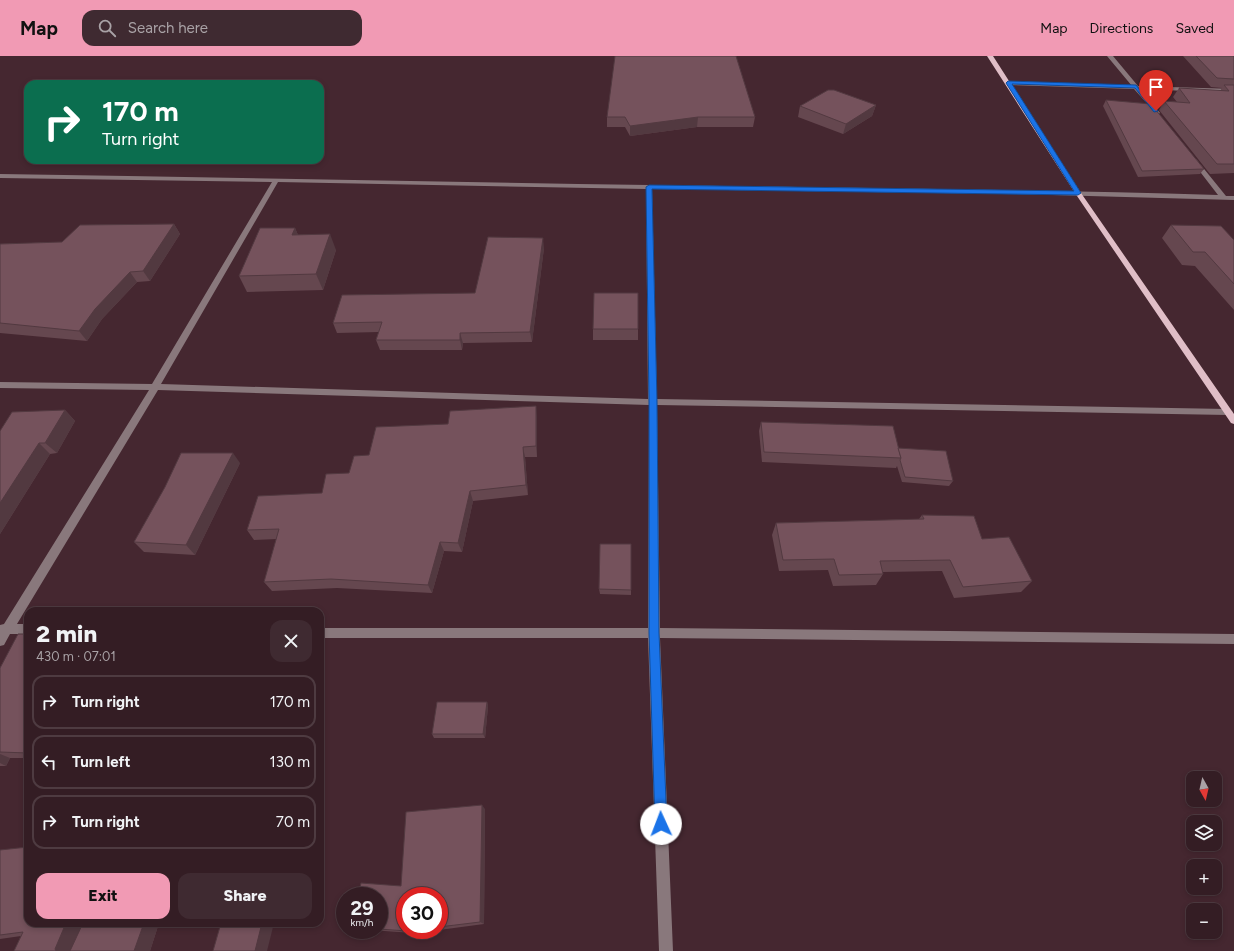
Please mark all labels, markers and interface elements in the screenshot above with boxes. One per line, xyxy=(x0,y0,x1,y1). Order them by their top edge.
search box xyxy=(82,10,362,46)
text: Map xyxy=(20,17,58,40)
icon: search xyxy=(96,17,118,39)
text: Search here xyxy=(128,19,208,37)
text: Map xyxy=(1040,20,1068,37)
text: Directions xyxy=(1090,20,1153,37)
text: Saved xyxy=(1175,20,1214,37)
pin xyxy=(1139,70,1173,111)
icon: arrive xyxy=(1145,76,1167,98)
text: 170 m xyxy=(102,94,179,128)
icon: right xyxy=(36,96,88,148)
text: Turn right xyxy=(102,128,179,150)
text: 2 min xyxy=(36,619,97,648)
button: close xyxy=(270,620,312,662)
text: 430 m · 07:01 xyxy=(36,649,116,664)
icon: right xyxy=(38,691,60,713)
text: Turn right xyxy=(72,693,140,711)
text: 170 m xyxy=(270,693,310,711)
icon: left xyxy=(38,751,60,773)
text: Turn left xyxy=(72,753,130,771)
text: 130 m xyxy=(270,753,310,771)
north arrow xyxy=(1186,771,1222,807)
map controls xyxy=(1186,771,1222,939)
position arrow xyxy=(640,803,682,845)
icon: right xyxy=(38,811,60,833)
text: Turn right xyxy=(72,813,140,831)
text: 70 m xyxy=(276,813,310,831)
button: layers xyxy=(1186,815,1222,851)
button: + xyxy=(1186,859,1222,895)
button: Exit xyxy=(36,873,170,919)
button: Share xyxy=(178,873,312,919)
speed limit sign: 30 xyxy=(396,887,448,939)
text: 29 xyxy=(350,896,374,920)
button: − xyxy=(1186,903,1222,939)
text: km/h xyxy=(351,916,373,929)

